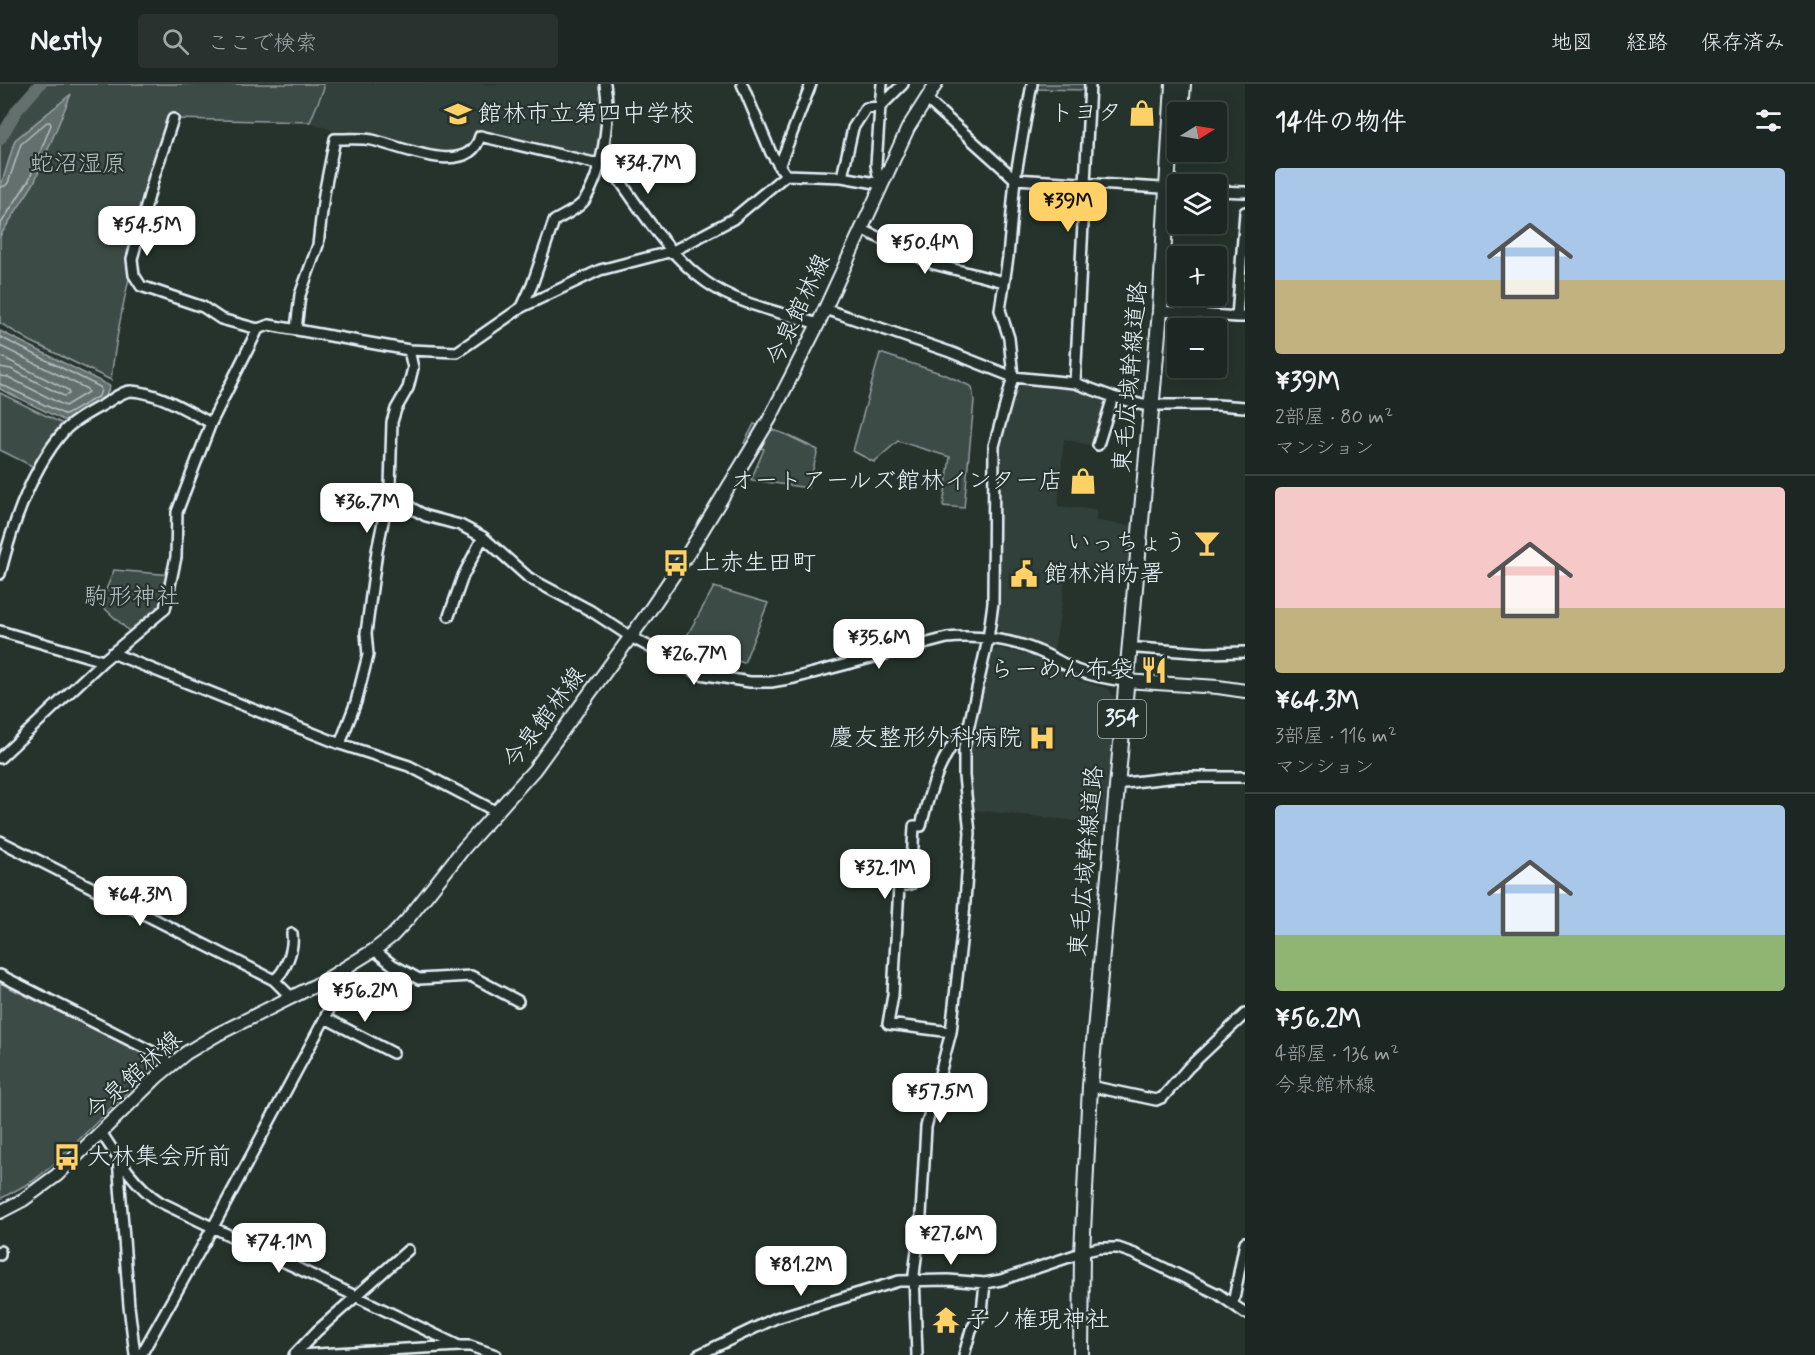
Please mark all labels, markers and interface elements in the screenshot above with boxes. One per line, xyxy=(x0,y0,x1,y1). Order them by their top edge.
search box xyxy=(138,14,558,68)
text: Nestly xyxy=(30,23,102,60)
icon: search xyxy=(159,25,192,58)
text: 地図 xyxy=(1551,29,1593,57)
text: 経路 xyxy=(1626,29,1668,57)
text: 保存済み xyxy=(1701,29,1785,57)
text: ここで検索 xyxy=(207,30,317,58)
place label: トヨタ xyxy=(1050,98,1122,129)
shop icon: トヨタ xyxy=(1127,98,1157,128)
school or university icon: 館林市立第四中学校 xyxy=(443,99,473,129)
place label: 館林市立第四中学校 xyxy=(478,99,694,130)
north arrow xyxy=(1167,102,1227,162)
map controls xyxy=(1167,102,1227,378)
icon: filters xyxy=(1752,104,1785,137)
text: 14件の物件 xyxy=(1275,106,1406,140)
pin: ¥34.7M xyxy=(599,144,697,195)
park label: 蛇沼湿原 xyxy=(30,149,126,180)
text: ¥34.7M xyxy=(615,150,681,177)
button: layers xyxy=(1167,174,1227,234)
pin: ¥39M xyxy=(1032,182,1104,233)
text: ¥39M xyxy=(1043,188,1093,215)
pin: ¥54.5M xyxy=(98,206,196,257)
icon: home xyxy=(1476,207,1584,315)
text: ¥54.5M xyxy=(112,212,182,239)
pin: ¥50.4M xyxy=(876,224,974,275)
text: ¥50.4M xyxy=(891,230,959,257)
button: + xyxy=(1167,246,1227,306)
street label: 今泉館林線 xyxy=(760,249,838,371)
street label: 東毛広域幹線道路 xyxy=(1107,280,1155,474)
button: − xyxy=(1167,318,1227,378)
text: ¥39M xyxy=(1275,366,1340,400)
text: 2部屋 · 80 m² xyxy=(1275,404,1393,431)
text: マンション xyxy=(1275,435,1374,462)
place label: オートアールズ館林インター店 xyxy=(730,466,1063,497)
shop icon: オートアールズ館林インター店 xyxy=(1068,466,1098,496)
pin: ¥36.7M xyxy=(318,483,416,534)
text: ¥36.7M xyxy=(334,489,400,516)
icon: home xyxy=(1476,526,1584,634)
place label: いっちょう xyxy=(1067,528,1187,559)
bar icon: いっちょう xyxy=(1192,528,1222,558)
bus stop icon: 上赤生田町 xyxy=(661,548,691,578)
place label: 上赤生田町 xyxy=(696,548,816,579)
public building icon: 館林消防署 xyxy=(1009,559,1039,589)
place label: 館林消防署 xyxy=(1044,559,1164,590)
park label: 駒形神社 xyxy=(84,582,180,613)
pin: ¥35.6M xyxy=(830,619,928,670)
text: ¥35.6M xyxy=(847,625,911,652)
pin: ¥26.7M xyxy=(645,635,743,686)
text: ¥26.7M xyxy=(661,641,727,668)
place label: らーめん布袋 xyxy=(990,655,1134,686)
restaurant icon: らーめん布袋 xyxy=(1139,655,1169,685)
street label: 今泉館林線 xyxy=(497,661,593,775)
text: ¥64.3M xyxy=(1275,685,1359,719)
road number: 354 xyxy=(1098,700,1146,738)
place label: 慶友整形外科病院 xyxy=(830,723,1022,754)
hospital icon: 慶友整形外科病院 xyxy=(1027,723,1057,753)
text: 3部屋 · 116 m² xyxy=(1275,723,1397,750)
text: マンション xyxy=(1275,754,1374,781)
street label: 東毛広域幹線道路 xyxy=(1063,764,1111,958)
icon: home xyxy=(1476,844,1584,952)
pin: ¥32.1M xyxy=(836,849,934,900)
text: ¥32.1M xyxy=(854,855,916,882)
pin: ¥64.3M xyxy=(91,876,189,927)
text: ¥64.3M xyxy=(108,882,172,909)
pin: ¥56.2M xyxy=(316,972,414,1023)
text: ¥56.2M xyxy=(332,978,398,1005)
text: ¥56.2M xyxy=(1275,1003,1361,1037)
street label: 今泉館林線 xyxy=(79,1024,189,1128)
text: 4部屋 · 136 m² xyxy=(1275,1041,1399,1068)
text: 今泉館林線 xyxy=(1275,1072,1375,1099)
pin: ¥57.5M xyxy=(891,1073,989,1124)
text: ¥57.5M xyxy=(906,1079,974,1106)
bus stop icon: 大林集会所前 xyxy=(52,1142,82,1172)
place label: 大林集会所前 xyxy=(87,1142,231,1173)
pin: ¥27.6M xyxy=(902,1215,1000,1266)
text: ¥27.6M xyxy=(919,1221,983,1248)
pin: ¥74.1M xyxy=(230,1223,328,1274)
text: ¥74.1M xyxy=(246,1229,312,1256)
pin: ¥81.2M xyxy=(752,1246,850,1297)
text: ¥81.2M xyxy=(770,1252,832,1279)
temple icon: 子ノ権現神社 xyxy=(931,1305,961,1335)
place label: 子ノ権現神社 xyxy=(966,1305,1110,1336)

